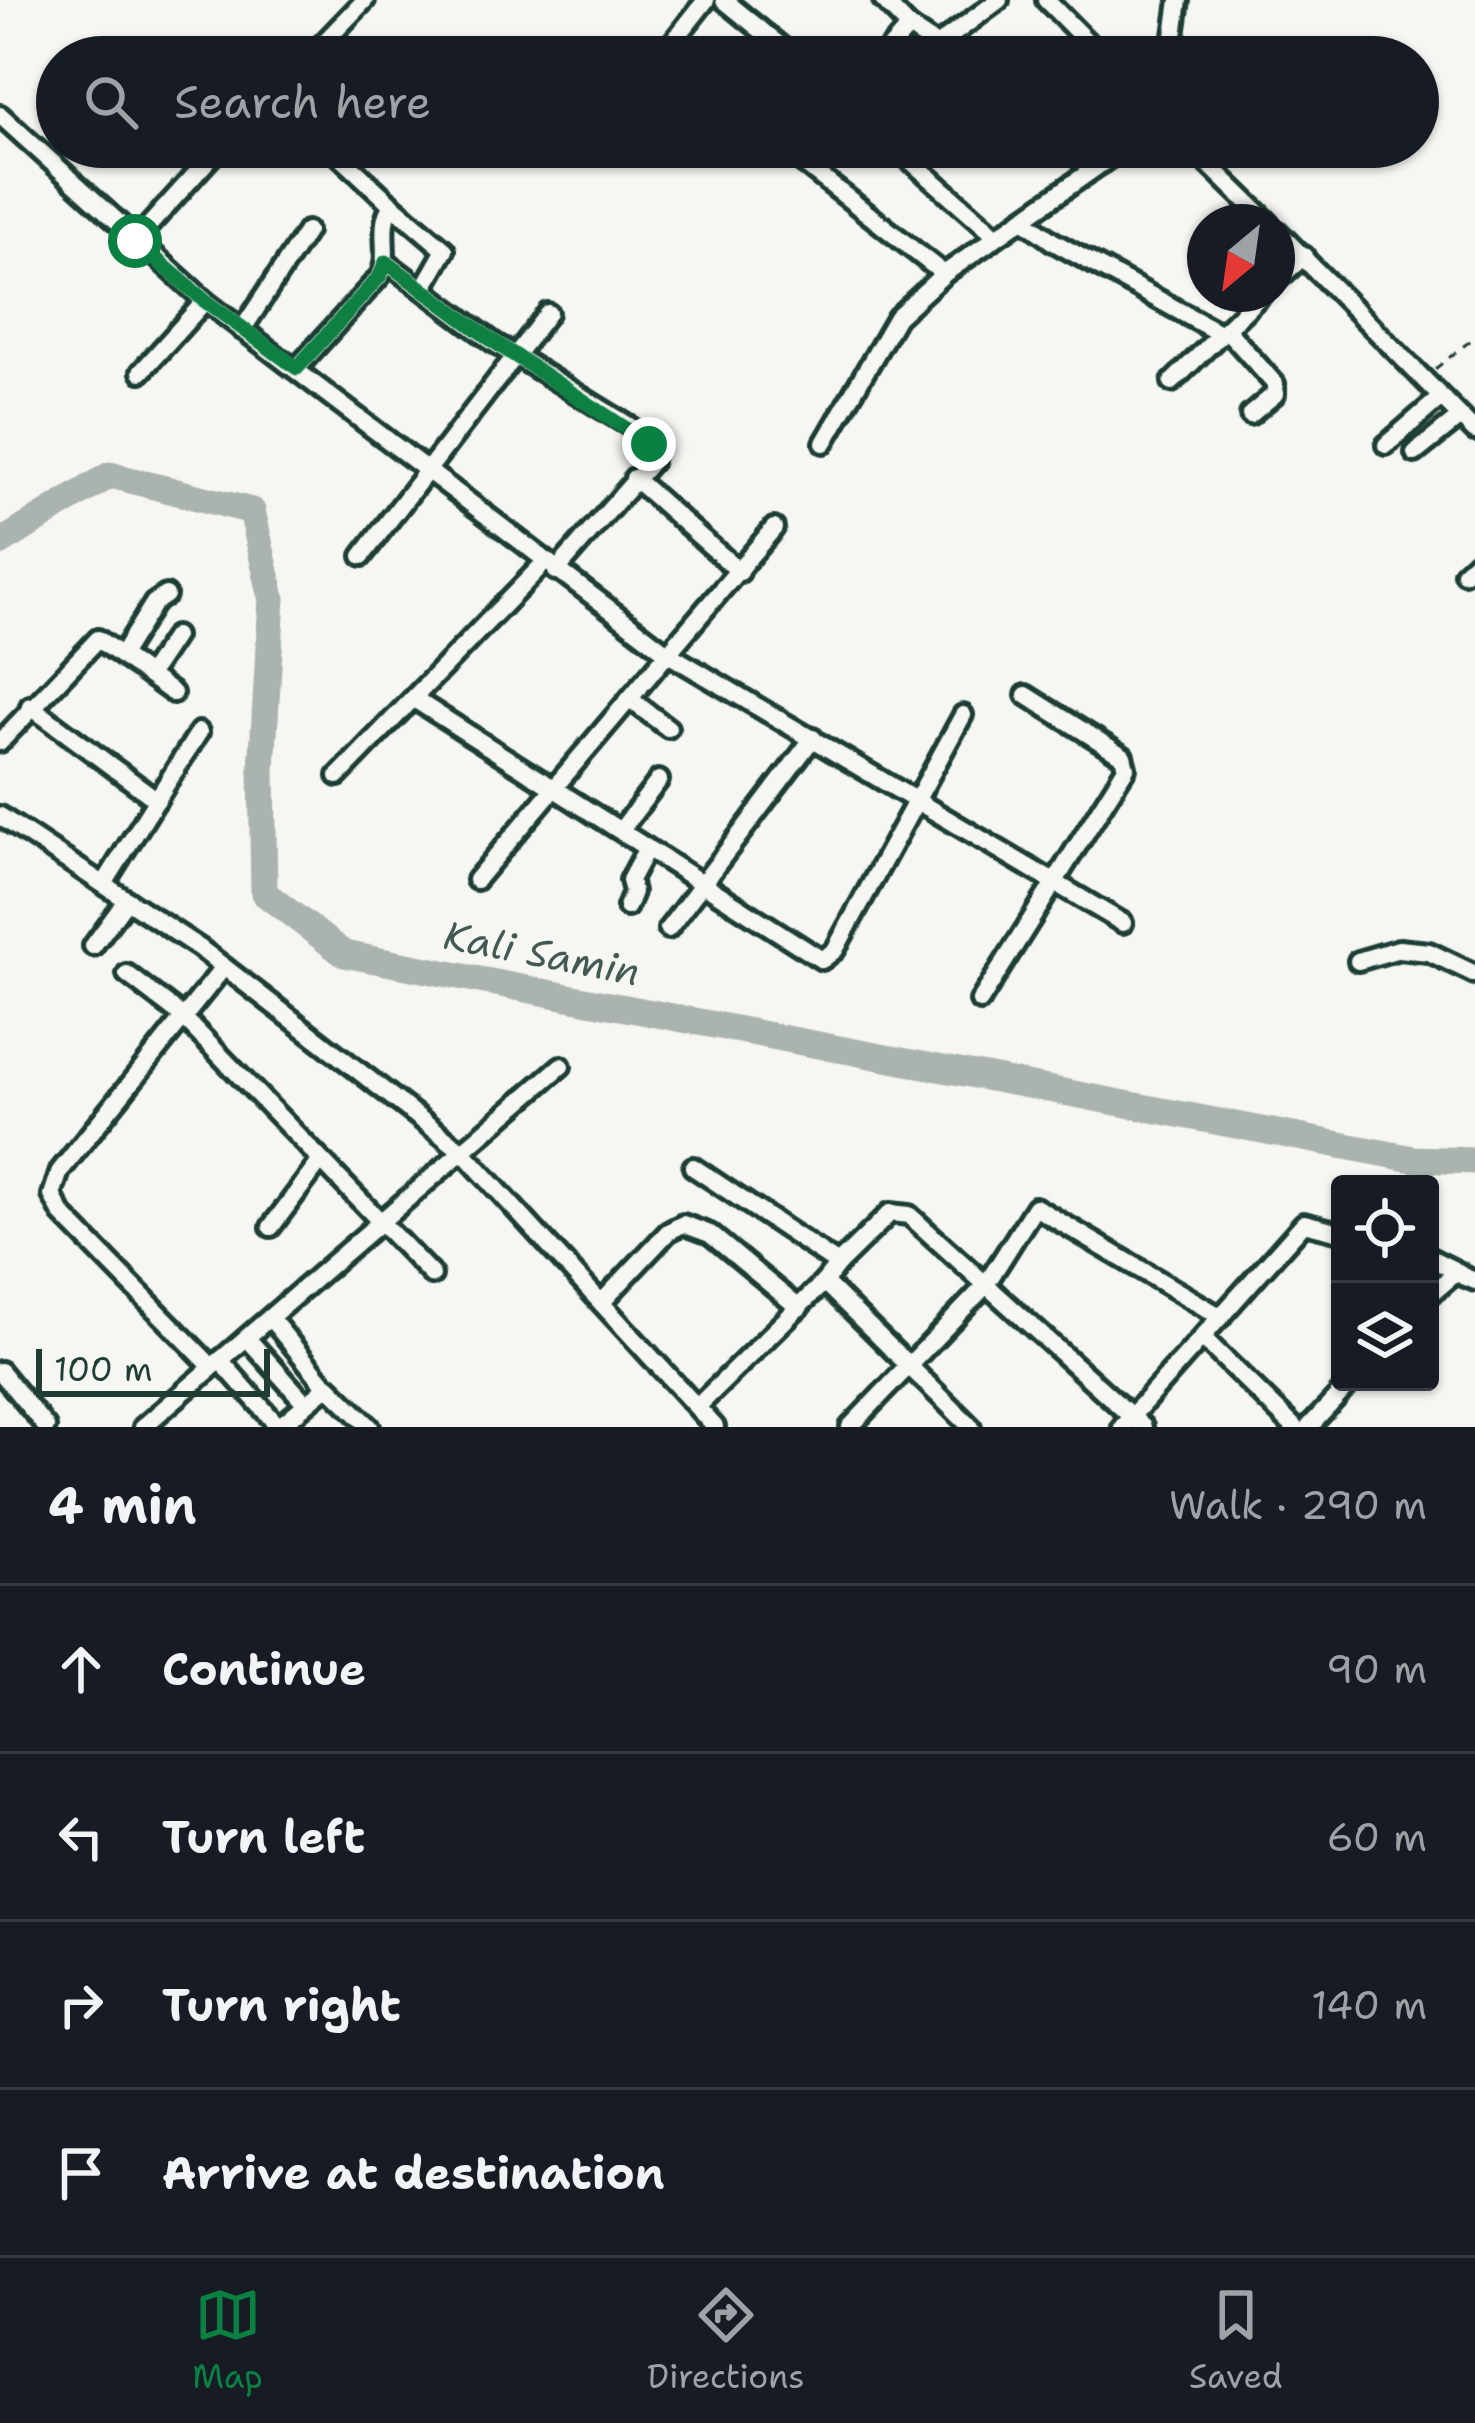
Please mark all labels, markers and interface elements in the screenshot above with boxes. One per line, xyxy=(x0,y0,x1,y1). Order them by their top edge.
search box xyxy=(36,36,1439,168)
icon: search xyxy=(78,69,144,135)
text: Search here xyxy=(174,72,431,132)
north arrow xyxy=(1187,204,1295,312)
route start xyxy=(108,214,162,268)
route end xyxy=(622,417,676,471)
water label: Kali Samin xyxy=(439,909,645,997)
map controls xyxy=(1331,1175,1439,1391)
button: locate xyxy=(1331,1175,1439,1283)
button: layers xyxy=(1331,1283,1439,1391)
scale bar xyxy=(36,1343,270,1396)
text: 100 m xyxy=(54,1347,153,1392)
text: 4 min xyxy=(48,1471,197,1539)
text: Walk · 290 m xyxy=(1169,1479,1427,1531)
icon: ahead xyxy=(48,1636,114,1702)
text: Continue xyxy=(162,1639,366,1699)
text: 90 m xyxy=(1326,1643,1427,1695)
icon: left xyxy=(48,1804,114,1870)
text: Turn left xyxy=(162,1807,365,1867)
text: 60 m xyxy=(1327,1811,1427,1863)
icon: right xyxy=(48,1972,114,2038)
text: Turn right xyxy=(162,1975,401,2035)
text: 140 m xyxy=(1311,1979,1427,2031)
icon: arrive xyxy=(48,2140,114,2206)
text: Arrive at destination xyxy=(162,2143,665,2203)
tab: Map xyxy=(192,2282,263,2399)
tab: Directions xyxy=(647,2282,805,2399)
tab: Saved xyxy=(1189,2282,1283,2399)

